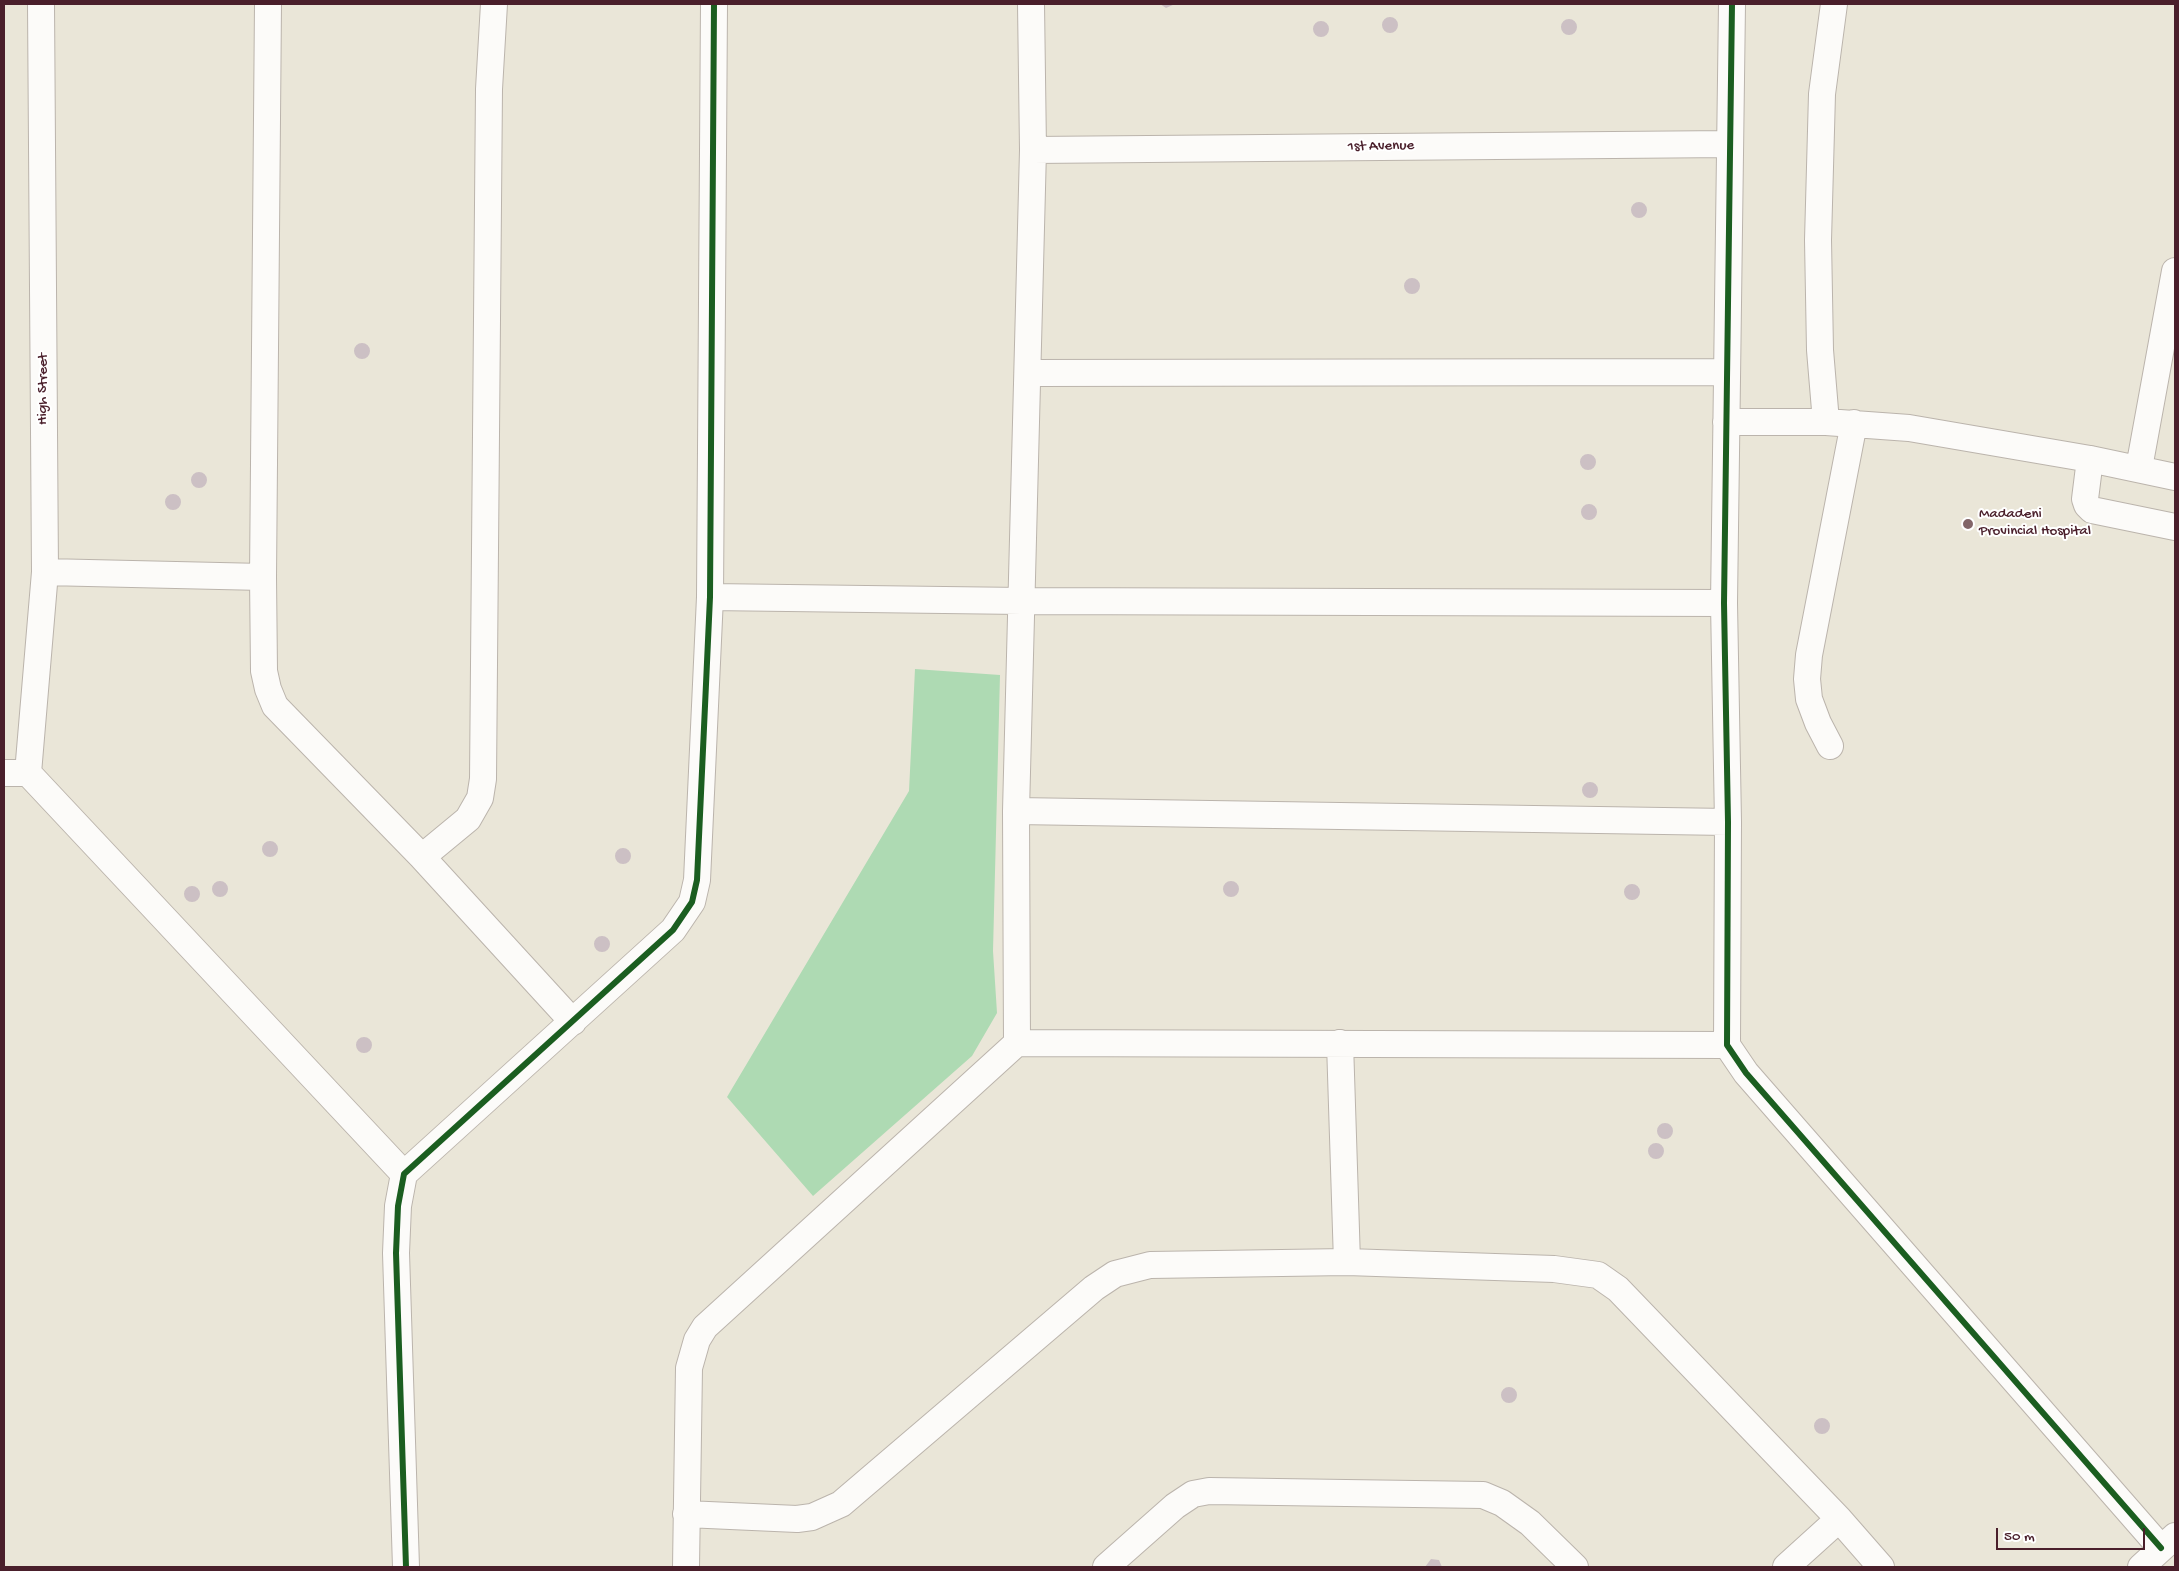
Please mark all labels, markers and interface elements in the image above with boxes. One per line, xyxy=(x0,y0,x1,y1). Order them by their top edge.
street label: 1st Avenue xyxy=(1348,137,1414,157)
street label: High Street xyxy=(35,353,53,425)
place label: Madadeni Provincial Hospital xyxy=(1979,506,2091,541)
marker: Madadeni Provincial Hospital xyxy=(1961,517,1975,531)
scale bar xyxy=(1999,1518,2148,1550)
text: 50 m xyxy=(2004,1528,2035,1546)

